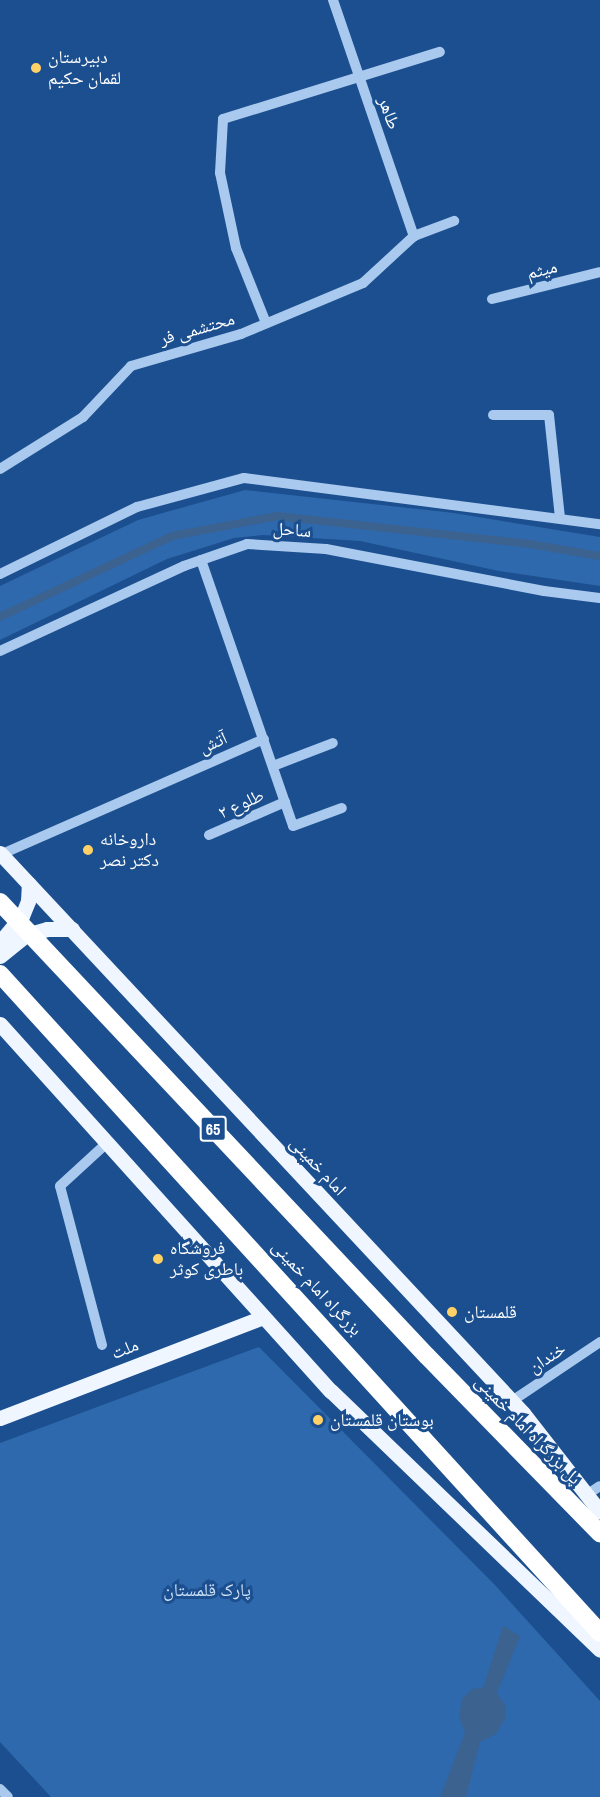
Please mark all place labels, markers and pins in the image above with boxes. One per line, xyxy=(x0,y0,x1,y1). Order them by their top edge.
place label: دبیرستان لقمان حکیم xyxy=(48,47,121,90)
marker: دبیرستان لقمان حکیم xyxy=(29,61,43,75)
place label: داروخانه دکتر نصر xyxy=(100,829,159,872)
marker: داروخانه دکتر نصر xyxy=(81,843,95,857)
place label: فروشگاه باطری کوثر xyxy=(170,1238,243,1280)
marker: فروشگاه باطری کوثر xyxy=(151,1252,165,1266)
place label: قلمستان xyxy=(464,1301,517,1323)
marker: قلمستان xyxy=(445,1305,459,1319)
place label: بوستان قلمستان xyxy=(330,1409,434,1431)
marker: بوستان قلمستان xyxy=(311,1413,325,1427)

